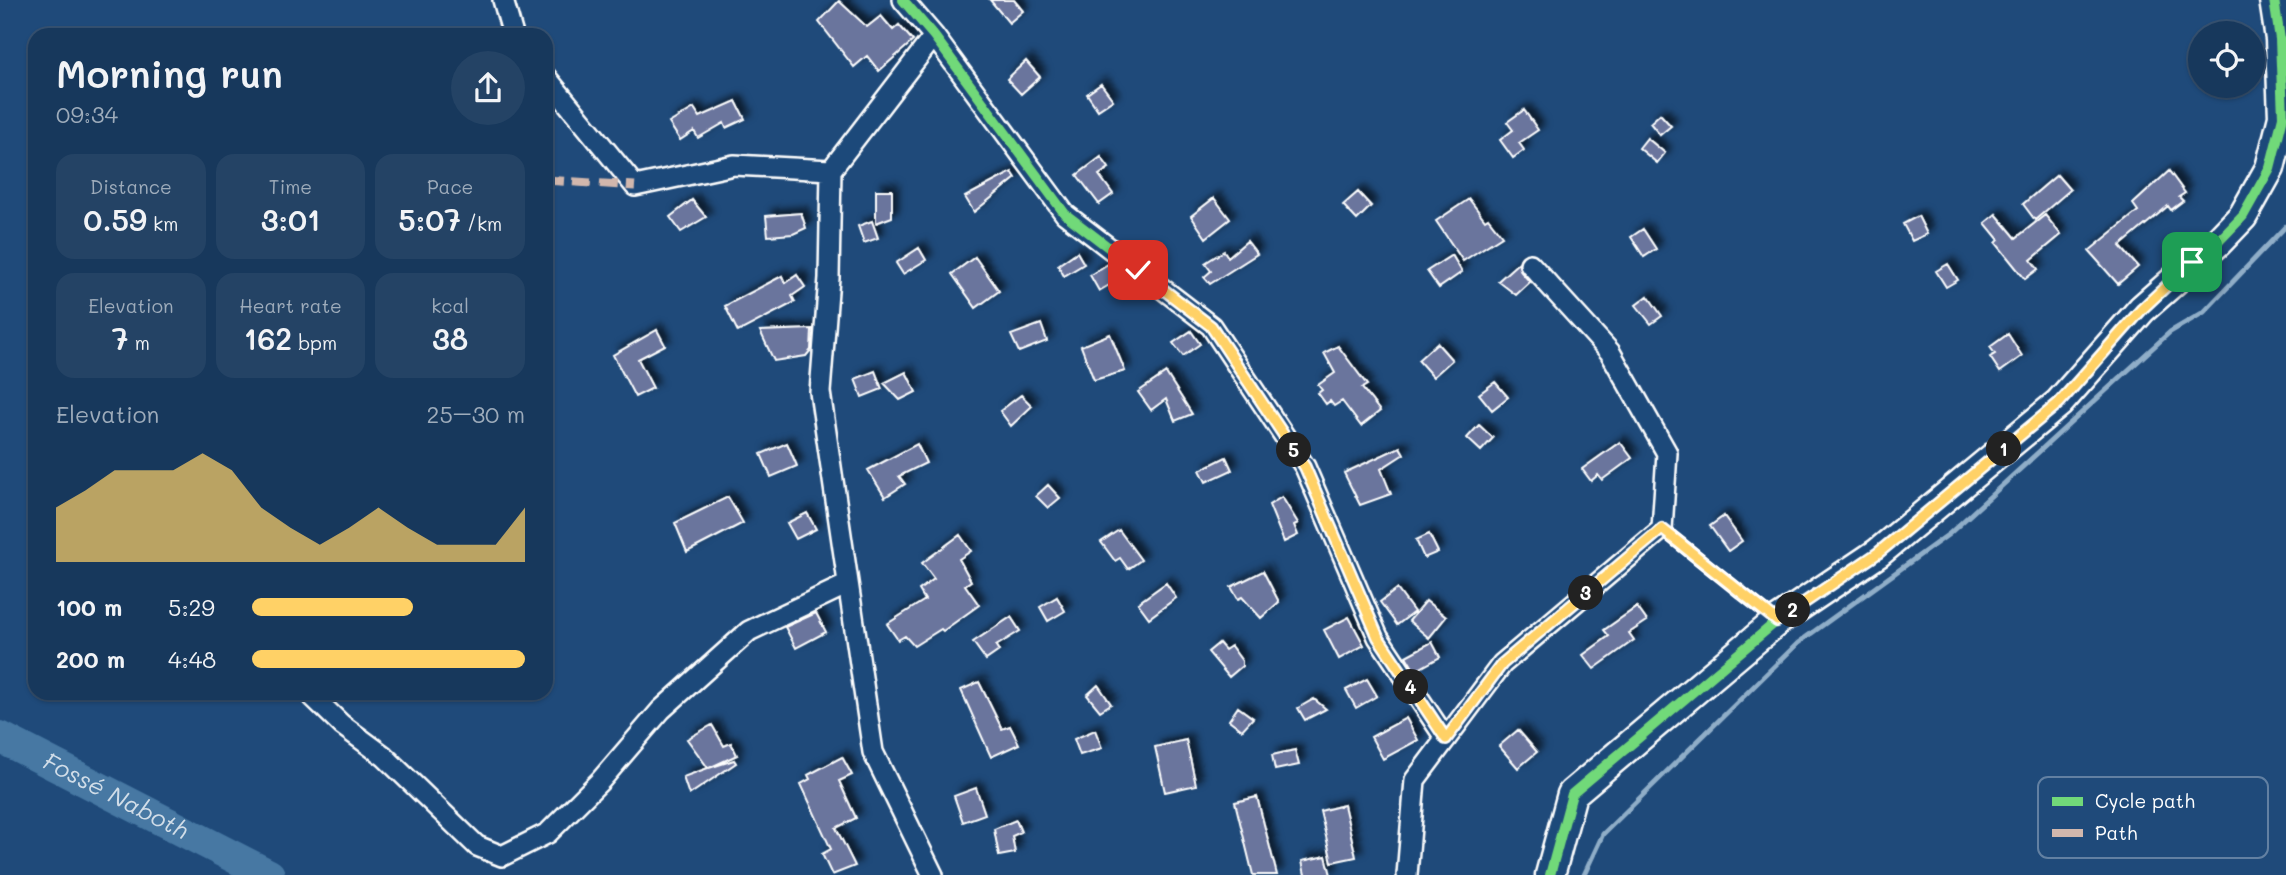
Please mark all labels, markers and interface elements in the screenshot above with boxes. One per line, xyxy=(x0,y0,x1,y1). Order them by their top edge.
map controls xyxy=(2188,21,2265,98)
button: locate xyxy=(2188,21,2265,98)
text: Morning run xyxy=(56,48,283,98)
button: share xyxy=(451,51,525,125)
text: 09:34 xyxy=(56,99,118,129)
text: Distance xyxy=(90,174,172,199)
text: Time xyxy=(269,174,312,199)
text: Pace xyxy=(427,174,473,199)
text: 0.59 xyxy=(83,199,147,239)
text: 3:01 xyxy=(261,199,320,239)
text: 5:07 xyxy=(398,199,461,239)
text: km xyxy=(147,211,178,236)
text: /km xyxy=(461,211,502,236)
pin xyxy=(2162,232,2222,292)
pin xyxy=(1108,240,1168,300)
icon: arrive xyxy=(2173,243,2211,281)
icon: check xyxy=(1119,251,1157,289)
text: Elevation xyxy=(88,293,173,318)
text: Heart rate xyxy=(239,293,342,318)
text: kcal xyxy=(431,293,469,318)
text: 7 xyxy=(112,318,129,358)
text: 162 xyxy=(244,318,292,358)
text: 38 xyxy=(432,318,468,358)
text: m xyxy=(129,330,150,355)
text: bpm xyxy=(292,330,337,355)
text: Elevation xyxy=(56,399,159,429)
text: 25–30 m xyxy=(427,399,525,429)
pin: 1 xyxy=(1986,432,2022,466)
pin: 5 xyxy=(1276,433,1312,468)
text: 1 xyxy=(1999,436,2008,461)
text: 5 xyxy=(1288,437,1299,462)
pin: 3 xyxy=(1568,576,1604,610)
text: 3 xyxy=(1580,580,1591,605)
text: 100 m xyxy=(56,592,122,622)
text: 5:29 xyxy=(168,592,215,622)
pin: 2 xyxy=(1776,592,1811,628)
text: 2 xyxy=(1787,597,1798,622)
text: 200 m xyxy=(56,644,125,674)
text: 4:48 xyxy=(168,644,216,674)
pin: 4 xyxy=(1394,670,1428,704)
text: 4 xyxy=(1404,674,1417,699)
water label: Fossé Naboth xyxy=(38,745,195,845)
legend xyxy=(2038,777,2268,858)
text: Cycle path xyxy=(2095,788,2195,813)
text: Path xyxy=(2095,820,2138,845)

